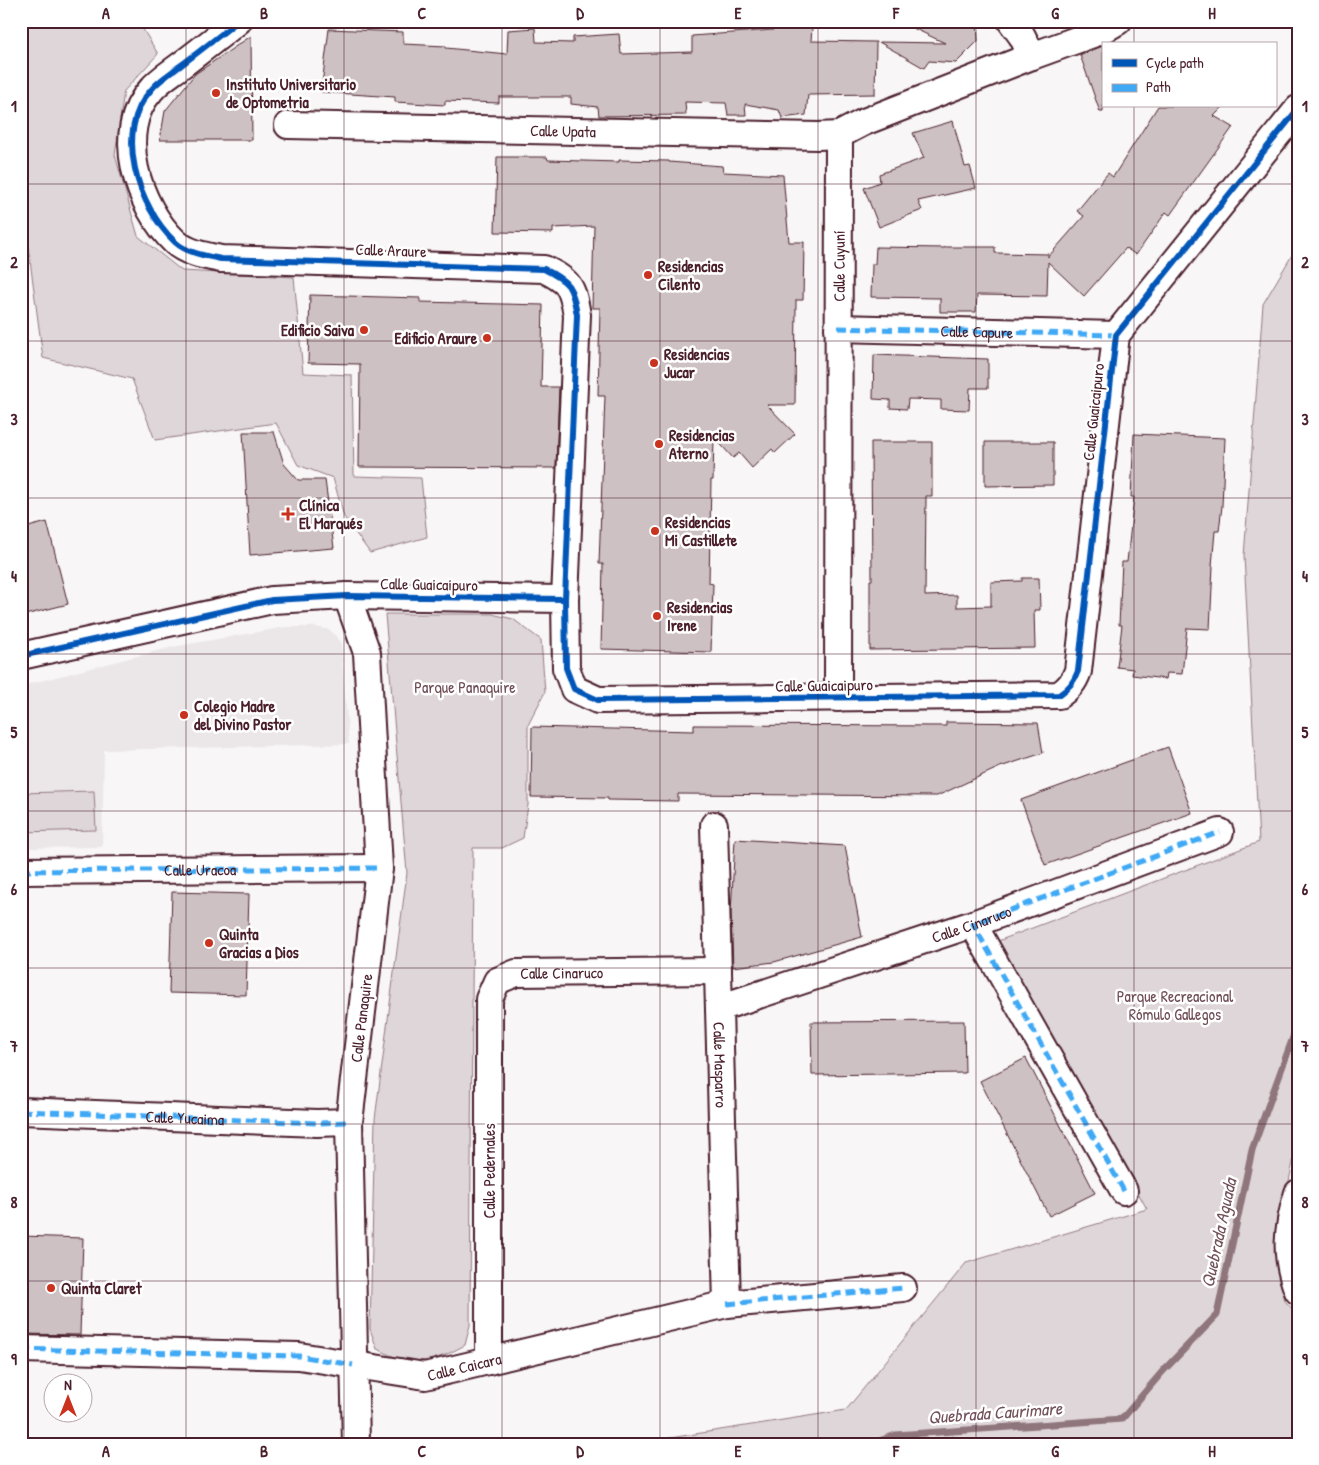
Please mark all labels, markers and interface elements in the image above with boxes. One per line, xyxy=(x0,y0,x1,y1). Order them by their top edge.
text: A xyxy=(102,2,110,24)
text: B xyxy=(260,2,268,24)
text: C xyxy=(418,2,427,24)
text: D xyxy=(576,2,584,24)
text: E xyxy=(734,2,742,24)
text: F xyxy=(892,2,900,24)
text: G xyxy=(1051,2,1059,24)
text: H xyxy=(1208,2,1216,24)
legend xyxy=(1102,42,1276,108)
text: Cycle path xyxy=(1146,52,1204,73)
place label: Instituto Universitario de Optometria xyxy=(226,73,357,114)
text: Path xyxy=(1146,76,1171,97)
marker: Instituto Universitario de Optometria xyxy=(210,87,222,99)
text: 1 xyxy=(11,95,17,117)
text: 1 xyxy=(1302,95,1308,117)
street label: Calle Upata xyxy=(530,119,596,142)
street label: Calle Cuyuní xyxy=(828,230,850,302)
street label: Calle Araure xyxy=(355,238,428,262)
text: 2 xyxy=(10,251,18,273)
text: 2 xyxy=(1301,251,1309,273)
place label: Residencias Cilento xyxy=(658,255,724,295)
marker: Residencias Cilento xyxy=(642,269,654,281)
place label: Edificio Saiva xyxy=(281,319,355,341)
street label: Calle Capure xyxy=(940,320,1014,343)
marker: Edificio Saiva xyxy=(358,324,370,336)
place label: Edificio Araure xyxy=(395,327,478,349)
marker: Edificio Araure xyxy=(481,332,493,344)
place label: Residencias Jucar xyxy=(664,343,730,383)
marker: Residencias Jucar xyxy=(648,357,660,369)
street label: Calle Guaicaipuro xyxy=(1077,362,1109,462)
text: 3 xyxy=(10,408,18,430)
text: 3 xyxy=(1301,408,1309,430)
place label: Residencias Aterno xyxy=(669,424,735,464)
marker: Residencias Aterno xyxy=(653,438,665,450)
place label: Clínica El Marqués xyxy=(299,494,363,535)
marker: Clínica El Marqués xyxy=(281,507,295,521)
place label: Residencias Mi Castillete xyxy=(665,511,738,551)
marker: Residencias Mi Castillete xyxy=(649,525,661,537)
text: 4 xyxy=(11,565,17,587)
text: 4 xyxy=(1302,565,1308,587)
street label: Calle Guaicaipuro xyxy=(380,572,479,596)
place label: Residencias Irene xyxy=(667,596,733,636)
marker: Residencias Irene xyxy=(651,610,663,622)
street label: Calle Guaicaipuro xyxy=(775,673,874,697)
park label: Parque Panaquire xyxy=(414,676,516,698)
place label: Colegio Madre del Divino Pastor xyxy=(194,695,292,735)
marker: Colegio Madre del Divino Pastor xyxy=(178,709,190,721)
text: 5 xyxy=(11,721,18,743)
text: 5 xyxy=(1302,721,1309,743)
street label: Calle Uracoa xyxy=(164,858,236,881)
text: 6 xyxy=(11,878,18,900)
text: 6 xyxy=(1302,878,1309,900)
street label: Calle Cinaruco xyxy=(929,900,1015,948)
place label: Quinta Gracias a Dios xyxy=(219,923,300,963)
marker: Quinta Gracias a Dios xyxy=(203,937,215,949)
street label: Calle Cinaruco xyxy=(520,961,604,984)
street label: Calle Panaquire xyxy=(345,972,377,1064)
park label: Parque Recreacional Rómulo Gallegos xyxy=(1117,985,1234,1025)
street label: Calle Masparro xyxy=(708,1022,733,1109)
text: 7 xyxy=(9,1035,18,1057)
text: 7 xyxy=(1300,1035,1309,1057)
street label: Calle Yucaima xyxy=(145,1105,225,1130)
street label: Calle Pedernales xyxy=(478,1123,500,1219)
water label: Quebrada Aguada xyxy=(1195,1174,1243,1290)
text: 8 xyxy=(11,1191,18,1213)
text: 8 xyxy=(1302,1191,1309,1213)
place label: Quinta Claret xyxy=(61,1277,142,1299)
marker: Quinta Claret xyxy=(45,1282,57,1294)
street label: Calle Caicara xyxy=(425,1347,504,1386)
text: 9 xyxy=(11,1348,17,1370)
text: 9 xyxy=(1302,1348,1308,1370)
north arrow xyxy=(42,1372,92,1422)
text: N xyxy=(64,1375,72,1394)
water label: Quebrada Caurimare xyxy=(927,1395,1064,1430)
text: A xyxy=(102,1440,110,1462)
text: B xyxy=(260,1440,268,1462)
text: C xyxy=(418,1440,427,1462)
text: D xyxy=(576,1440,584,1462)
text: E xyxy=(734,1440,742,1462)
text: F xyxy=(892,1440,900,1462)
text: G xyxy=(1051,1440,1059,1462)
text: H xyxy=(1208,1440,1216,1462)

